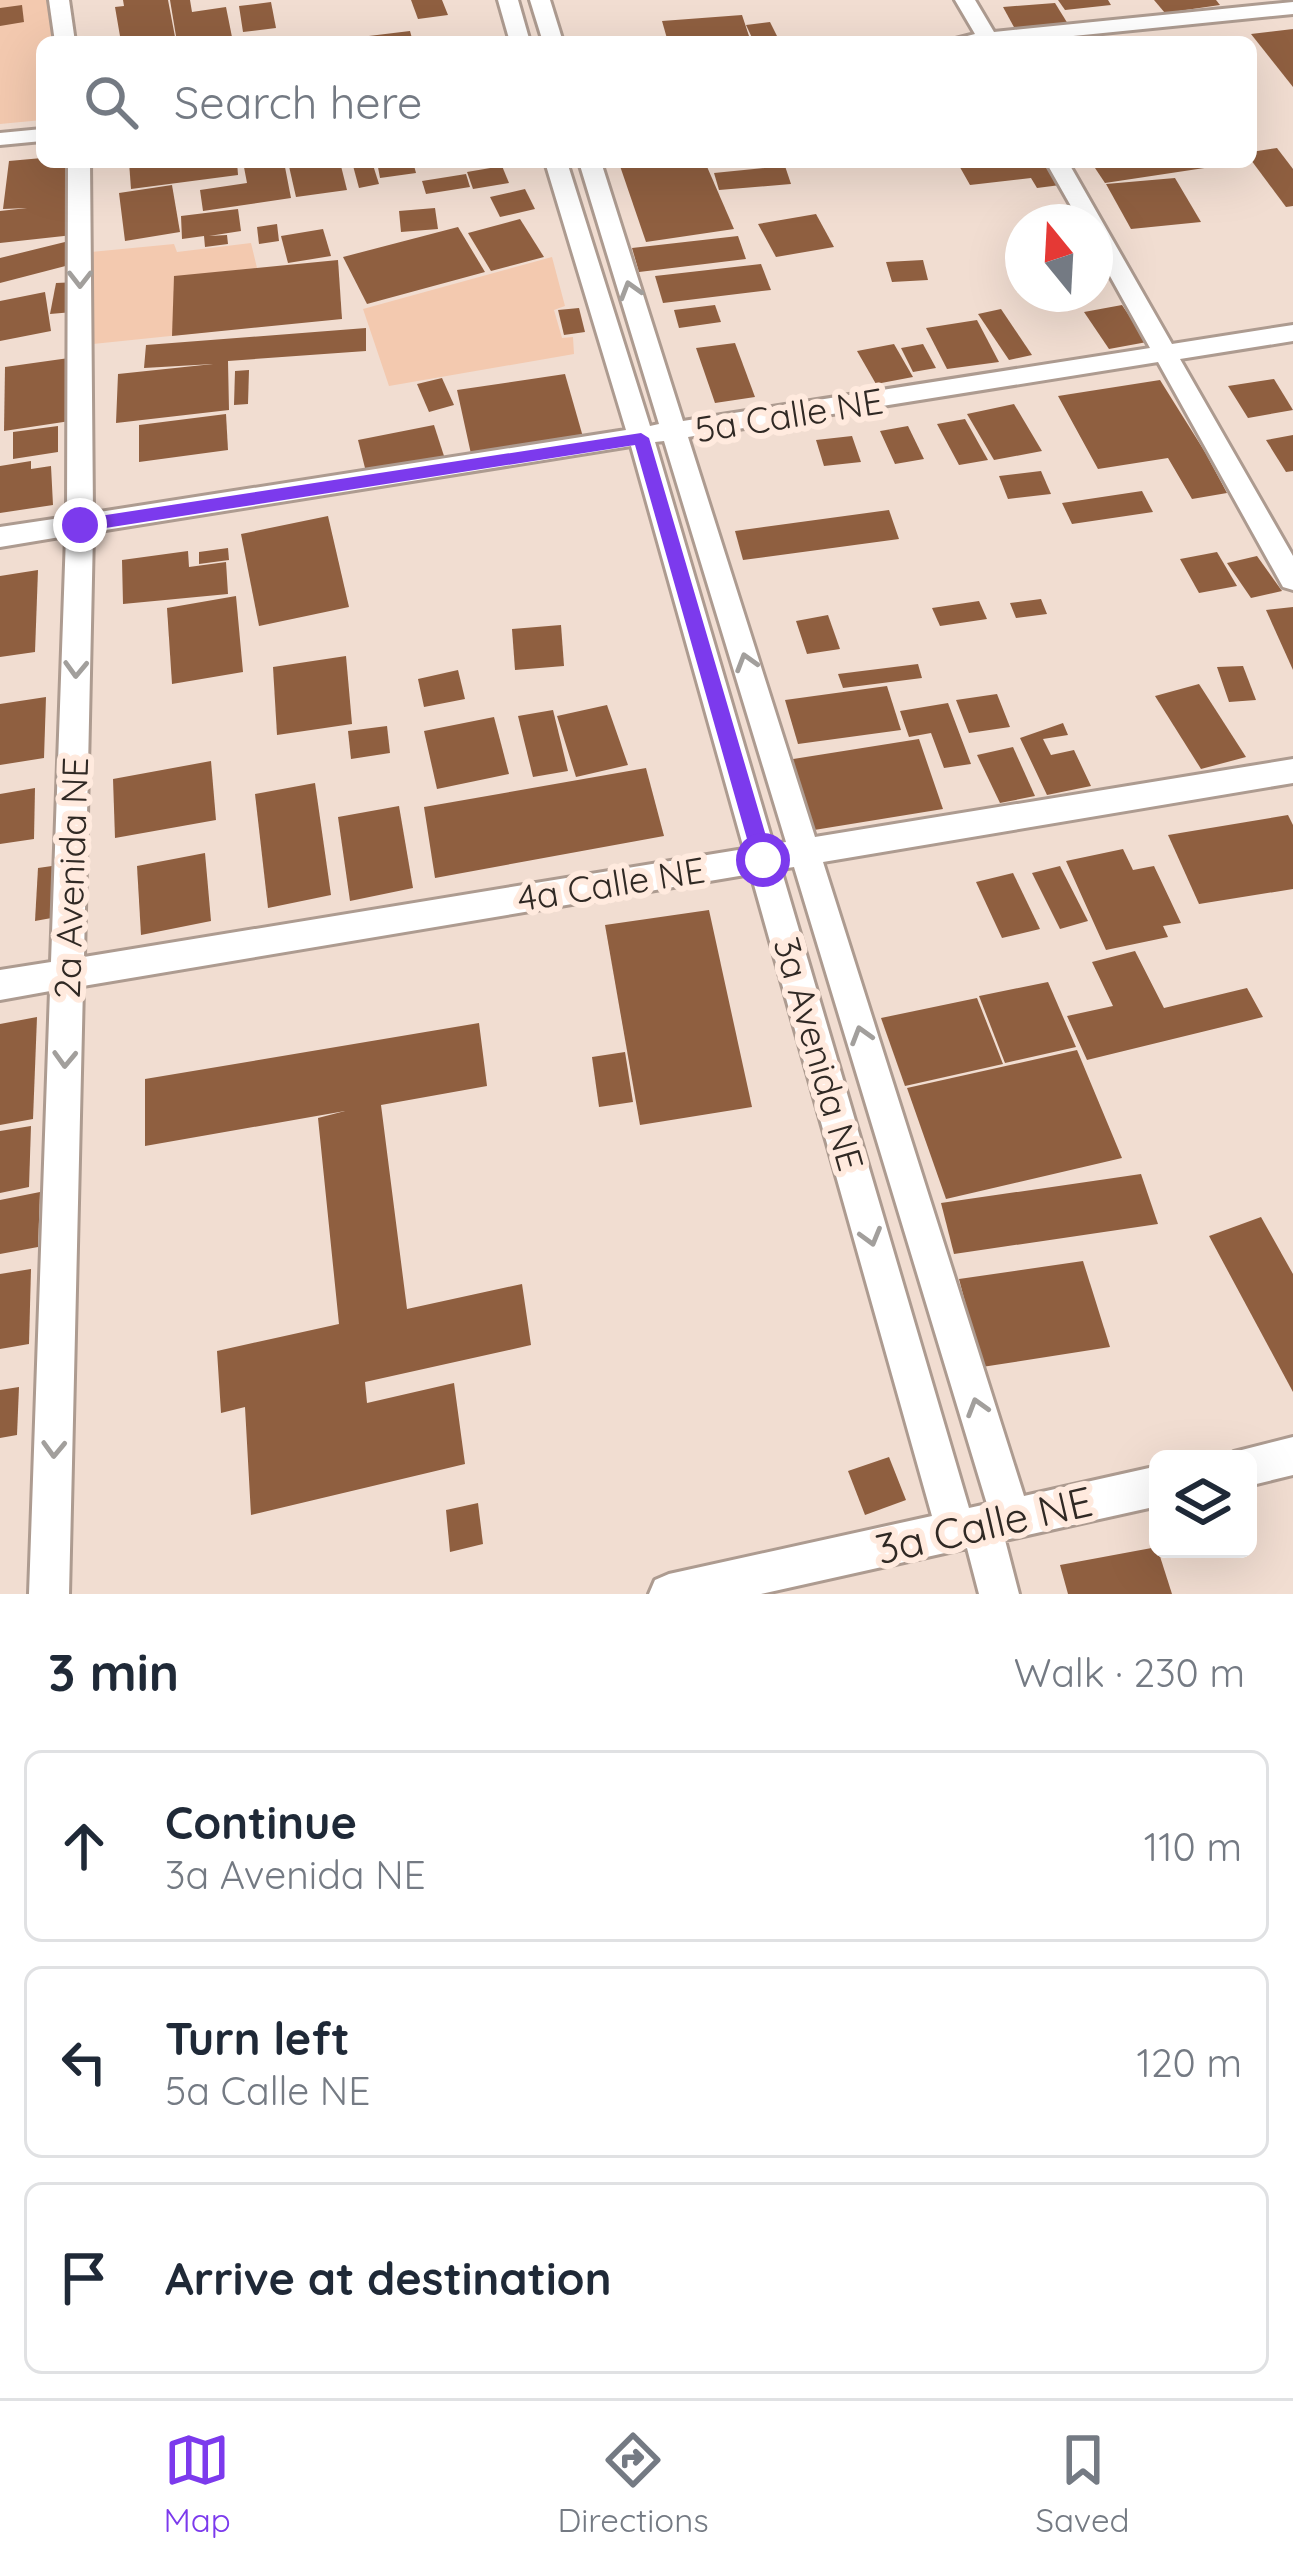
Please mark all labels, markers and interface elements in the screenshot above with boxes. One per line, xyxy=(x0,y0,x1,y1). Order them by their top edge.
search box xyxy=(36,36,1257,168)
icon: search xyxy=(78,69,144,135)
text: Search here xyxy=(174,74,422,130)
north arrow xyxy=(1005,204,1113,312)
one-way arrow xyxy=(67,271,93,289)
one-way arrow xyxy=(619,280,644,301)
street label: 5a Calle NE xyxy=(692,377,886,452)
route end xyxy=(53,498,107,552)
one-way arrow xyxy=(735,652,760,673)
one-way arrow xyxy=(64,660,90,679)
street label: 2a Avenida NE xyxy=(44,756,97,1000)
route start xyxy=(736,833,790,887)
street label: 4a Calle NE xyxy=(514,847,708,921)
street label: 3a Avenida NE xyxy=(765,932,874,1176)
one-way arrow xyxy=(851,1025,876,1046)
one-way arrow xyxy=(53,1050,79,1069)
one-way arrow xyxy=(857,1225,882,1246)
one-way arrow xyxy=(966,1397,991,1418)
one-way arrow xyxy=(41,1440,67,1459)
map controls xyxy=(1149,1450,1257,1558)
button: layers xyxy=(1149,1450,1257,1558)
street label: 3a Calle NE xyxy=(871,1474,1097,1575)
text: 3 min xyxy=(48,1640,179,1704)
text: Walk · 230 m xyxy=(1014,1648,1245,1697)
text: Continue xyxy=(165,1794,357,1850)
icon: ahead xyxy=(51,1813,117,1879)
text: 110 m xyxy=(1144,1822,1242,1871)
text: 3a Avenida NE xyxy=(165,1850,426,1899)
text: Turn left xyxy=(165,2010,350,2066)
icon: left xyxy=(51,2029,117,2095)
text: 120 m xyxy=(1137,2038,1242,2087)
text: 5a Calle NE xyxy=(165,2066,370,2115)
icon: arrive xyxy=(51,2245,117,2311)
text: Arrive at destination xyxy=(165,2250,611,2306)
tab: Map xyxy=(163,2427,231,2540)
tab: Directions xyxy=(557,2427,709,2540)
tab: Saved xyxy=(1036,2427,1130,2540)

